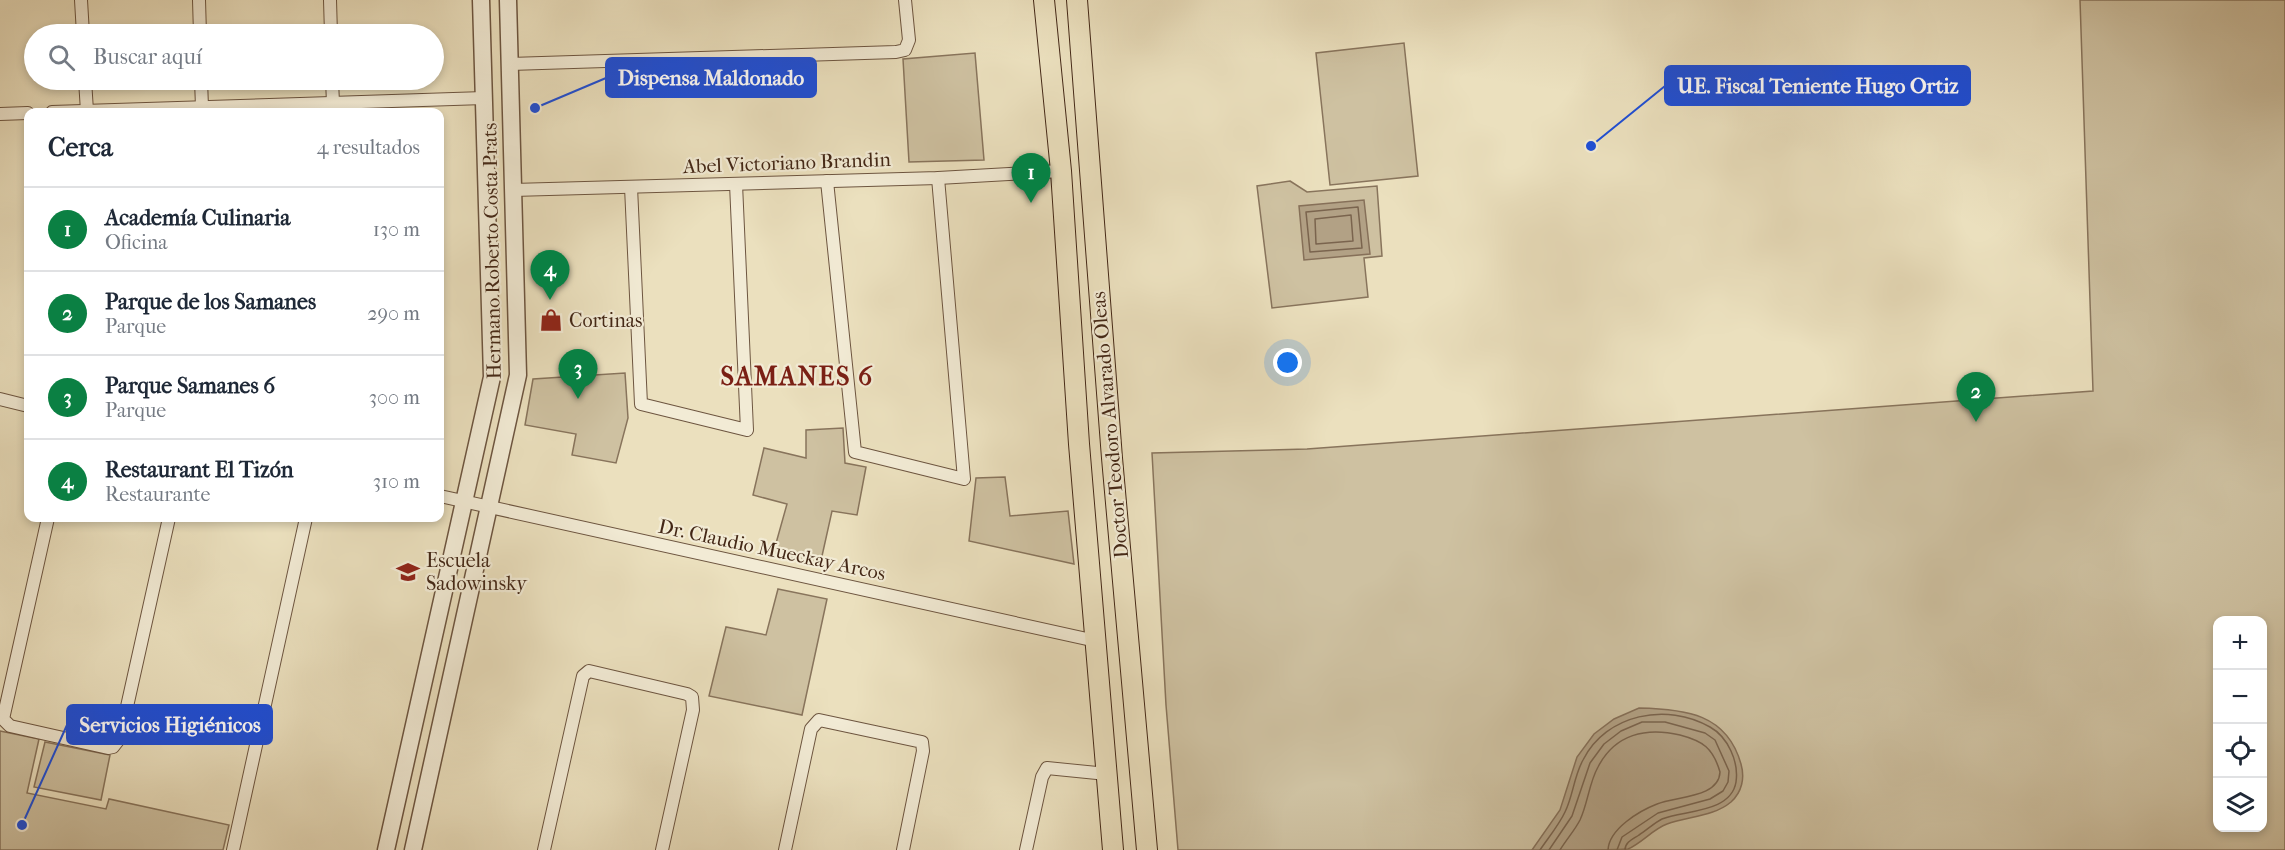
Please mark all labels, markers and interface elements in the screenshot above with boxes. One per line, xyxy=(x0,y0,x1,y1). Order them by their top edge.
search box xyxy=(24,24,444,90)
icon: search xyxy=(45,41,78,74)
text: Buscar aquí xyxy=(93,44,202,70)
callout: Dispensa Maldonado xyxy=(606,58,816,97)
text: Dispensa Maldonado xyxy=(618,66,805,90)
callout: UE. Fiscal Teniente Hugo Ortiz xyxy=(1665,66,1970,105)
text: UE. Fiscal Teniente Hugo Ortiz xyxy=(1676,74,1959,98)
street label: Hermano Roberto Costa Prats xyxy=(478,122,506,380)
text: Cerca xyxy=(48,132,113,163)
text: 4 resultados xyxy=(317,136,420,159)
street label: Abel Victoriano Brandin xyxy=(682,148,892,178)
pin: 1 xyxy=(1012,154,1050,203)
text: Academía Culinaria xyxy=(105,205,291,231)
text: 1 xyxy=(64,218,71,241)
text: 130 m xyxy=(373,218,420,241)
text: Oficina xyxy=(105,231,168,254)
pin: 4 xyxy=(530,250,570,300)
text: Parque de los Samanes xyxy=(105,289,316,315)
street label: Doctor Teodoro Alvarado Oleas xyxy=(1087,291,1133,559)
text: 2 xyxy=(62,302,73,325)
text: 290 m xyxy=(367,302,420,325)
shop icon: Cortinas xyxy=(538,307,564,333)
place label: Cortinas xyxy=(569,309,642,332)
text: Parque xyxy=(105,315,166,338)
your location xyxy=(1273,348,1302,377)
pin: 3 xyxy=(558,350,598,399)
district label: SAMANES 6 xyxy=(720,361,874,392)
pin: 2 xyxy=(1956,372,1996,422)
text: Parque Samanes 6 xyxy=(105,373,275,399)
text: 3 xyxy=(63,386,72,409)
text: 300 m xyxy=(369,386,420,409)
text: Parque xyxy=(105,399,166,422)
text: Restaurant El Tizón xyxy=(105,457,293,483)
text: 4 xyxy=(62,470,73,493)
text: 310 m xyxy=(373,470,420,493)
text: Restaurante xyxy=(105,483,210,506)
street label: Dr. Claudio Mueckay Arcos xyxy=(656,515,888,585)
place label: Escuela Sadowinsky xyxy=(426,549,528,595)
school or university icon: Escuela Sadowinsky xyxy=(395,559,421,585)
map controls xyxy=(2213,616,2267,832)
button: + xyxy=(2213,616,2267,670)
button: − xyxy=(2213,670,2267,724)
callout: Servicios Higiénicos xyxy=(67,705,272,744)
text: Servicios Higiénicos xyxy=(79,713,261,737)
button: locate xyxy=(2213,724,2267,778)
button: layers xyxy=(2213,778,2267,832)

